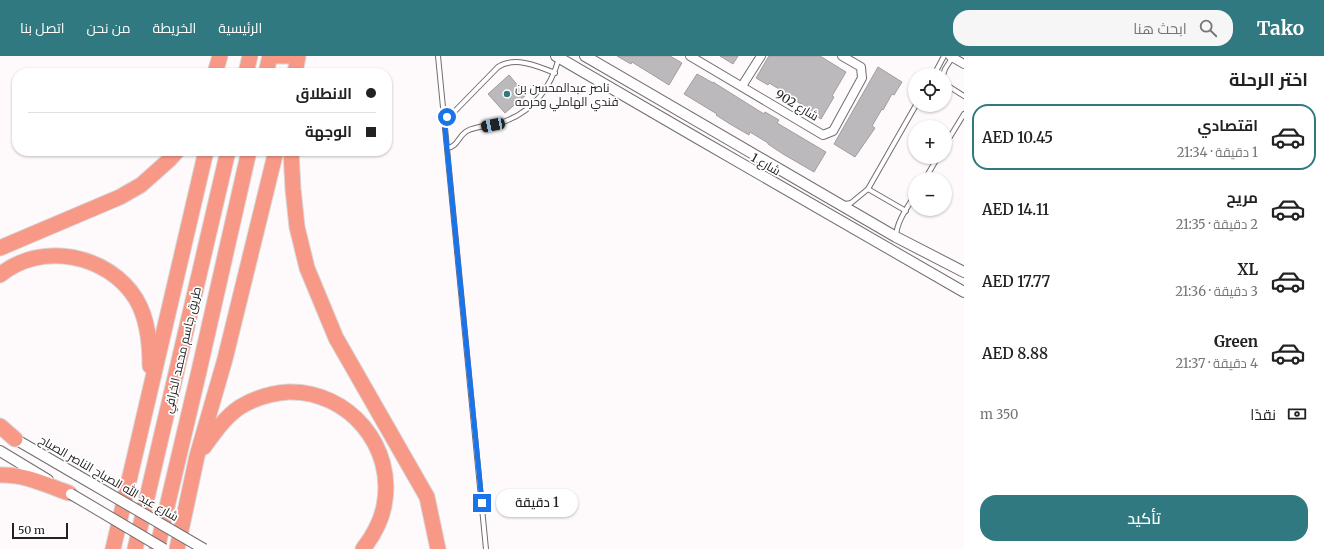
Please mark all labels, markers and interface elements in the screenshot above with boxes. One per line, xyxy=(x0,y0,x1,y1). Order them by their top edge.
search box xyxy=(953,10,1233,46)
text: Tako xyxy=(1257,16,1304,40)
icon: search xyxy=(1197,17,1219,39)
text: اتصل بنا xyxy=(20,19,65,37)
text: من نحن xyxy=(87,19,131,37)
text: الخريطة xyxy=(153,19,196,37)
text: الرئيسية xyxy=(218,19,262,37)
text: ابحث هنا xyxy=(1133,19,1187,38)
map controls xyxy=(908,68,952,216)
button: locate xyxy=(908,68,952,112)
text: اختر الرحلة xyxy=(1229,68,1308,91)
place label: ناصر عبدالمحسن بن فندي الهاملي وحرمه xyxy=(515,80,618,112)
text: الانطلاق xyxy=(296,84,352,103)
street label: شارع 902 xyxy=(772,86,821,125)
marker: ناصر عبدالمحسن بن فندي الهاملي وحرمه xyxy=(502,89,512,99)
route start xyxy=(438,108,456,126)
text: اقتصادي xyxy=(1198,116,1258,135)
car xyxy=(480,117,506,133)
icon: car xyxy=(1270,119,1306,155)
button: + xyxy=(908,120,952,164)
text: الوجهة xyxy=(305,122,352,141)
text: AED 10.45 xyxy=(982,128,1053,147)
text: 1 دقيقة · 21:34 xyxy=(1177,144,1258,161)
street label: شارع 1 xyxy=(748,150,783,179)
button: − xyxy=(908,172,952,216)
text: مريح xyxy=(1226,188,1258,207)
icon: car xyxy=(1270,191,1306,227)
text: AED 14.11 xyxy=(982,200,1049,219)
text: 2 دقيقة · 21:35 xyxy=(1176,216,1258,233)
text: XL xyxy=(1237,260,1258,279)
icon: car xyxy=(1270,263,1306,299)
text: AED 17.77 xyxy=(982,272,1050,291)
text: 3 دقيقة · 21:36 xyxy=(1175,283,1258,300)
street label: طريق جاسم محمد الخرافي xyxy=(160,285,207,415)
text: Green xyxy=(1214,332,1258,351)
icon: car xyxy=(1270,335,1306,371)
text: AED 8.88 xyxy=(982,344,1048,363)
text: 4 دقيقة · 21:37 xyxy=(1175,355,1258,372)
icon: cash xyxy=(1286,403,1308,425)
text: نقدًا xyxy=(1250,405,1276,424)
text: 350 m xyxy=(980,406,1019,423)
street label: شارع عبد الله الصباح الناصر الصباح xyxy=(36,432,181,525)
callout: 1 دقيقة xyxy=(496,489,578,517)
route end xyxy=(473,494,491,512)
text: 1 دقيقة xyxy=(515,494,559,511)
button: تأكيد xyxy=(980,495,1308,541)
scale bar xyxy=(12,521,68,540)
text: 50 m xyxy=(18,523,45,537)

